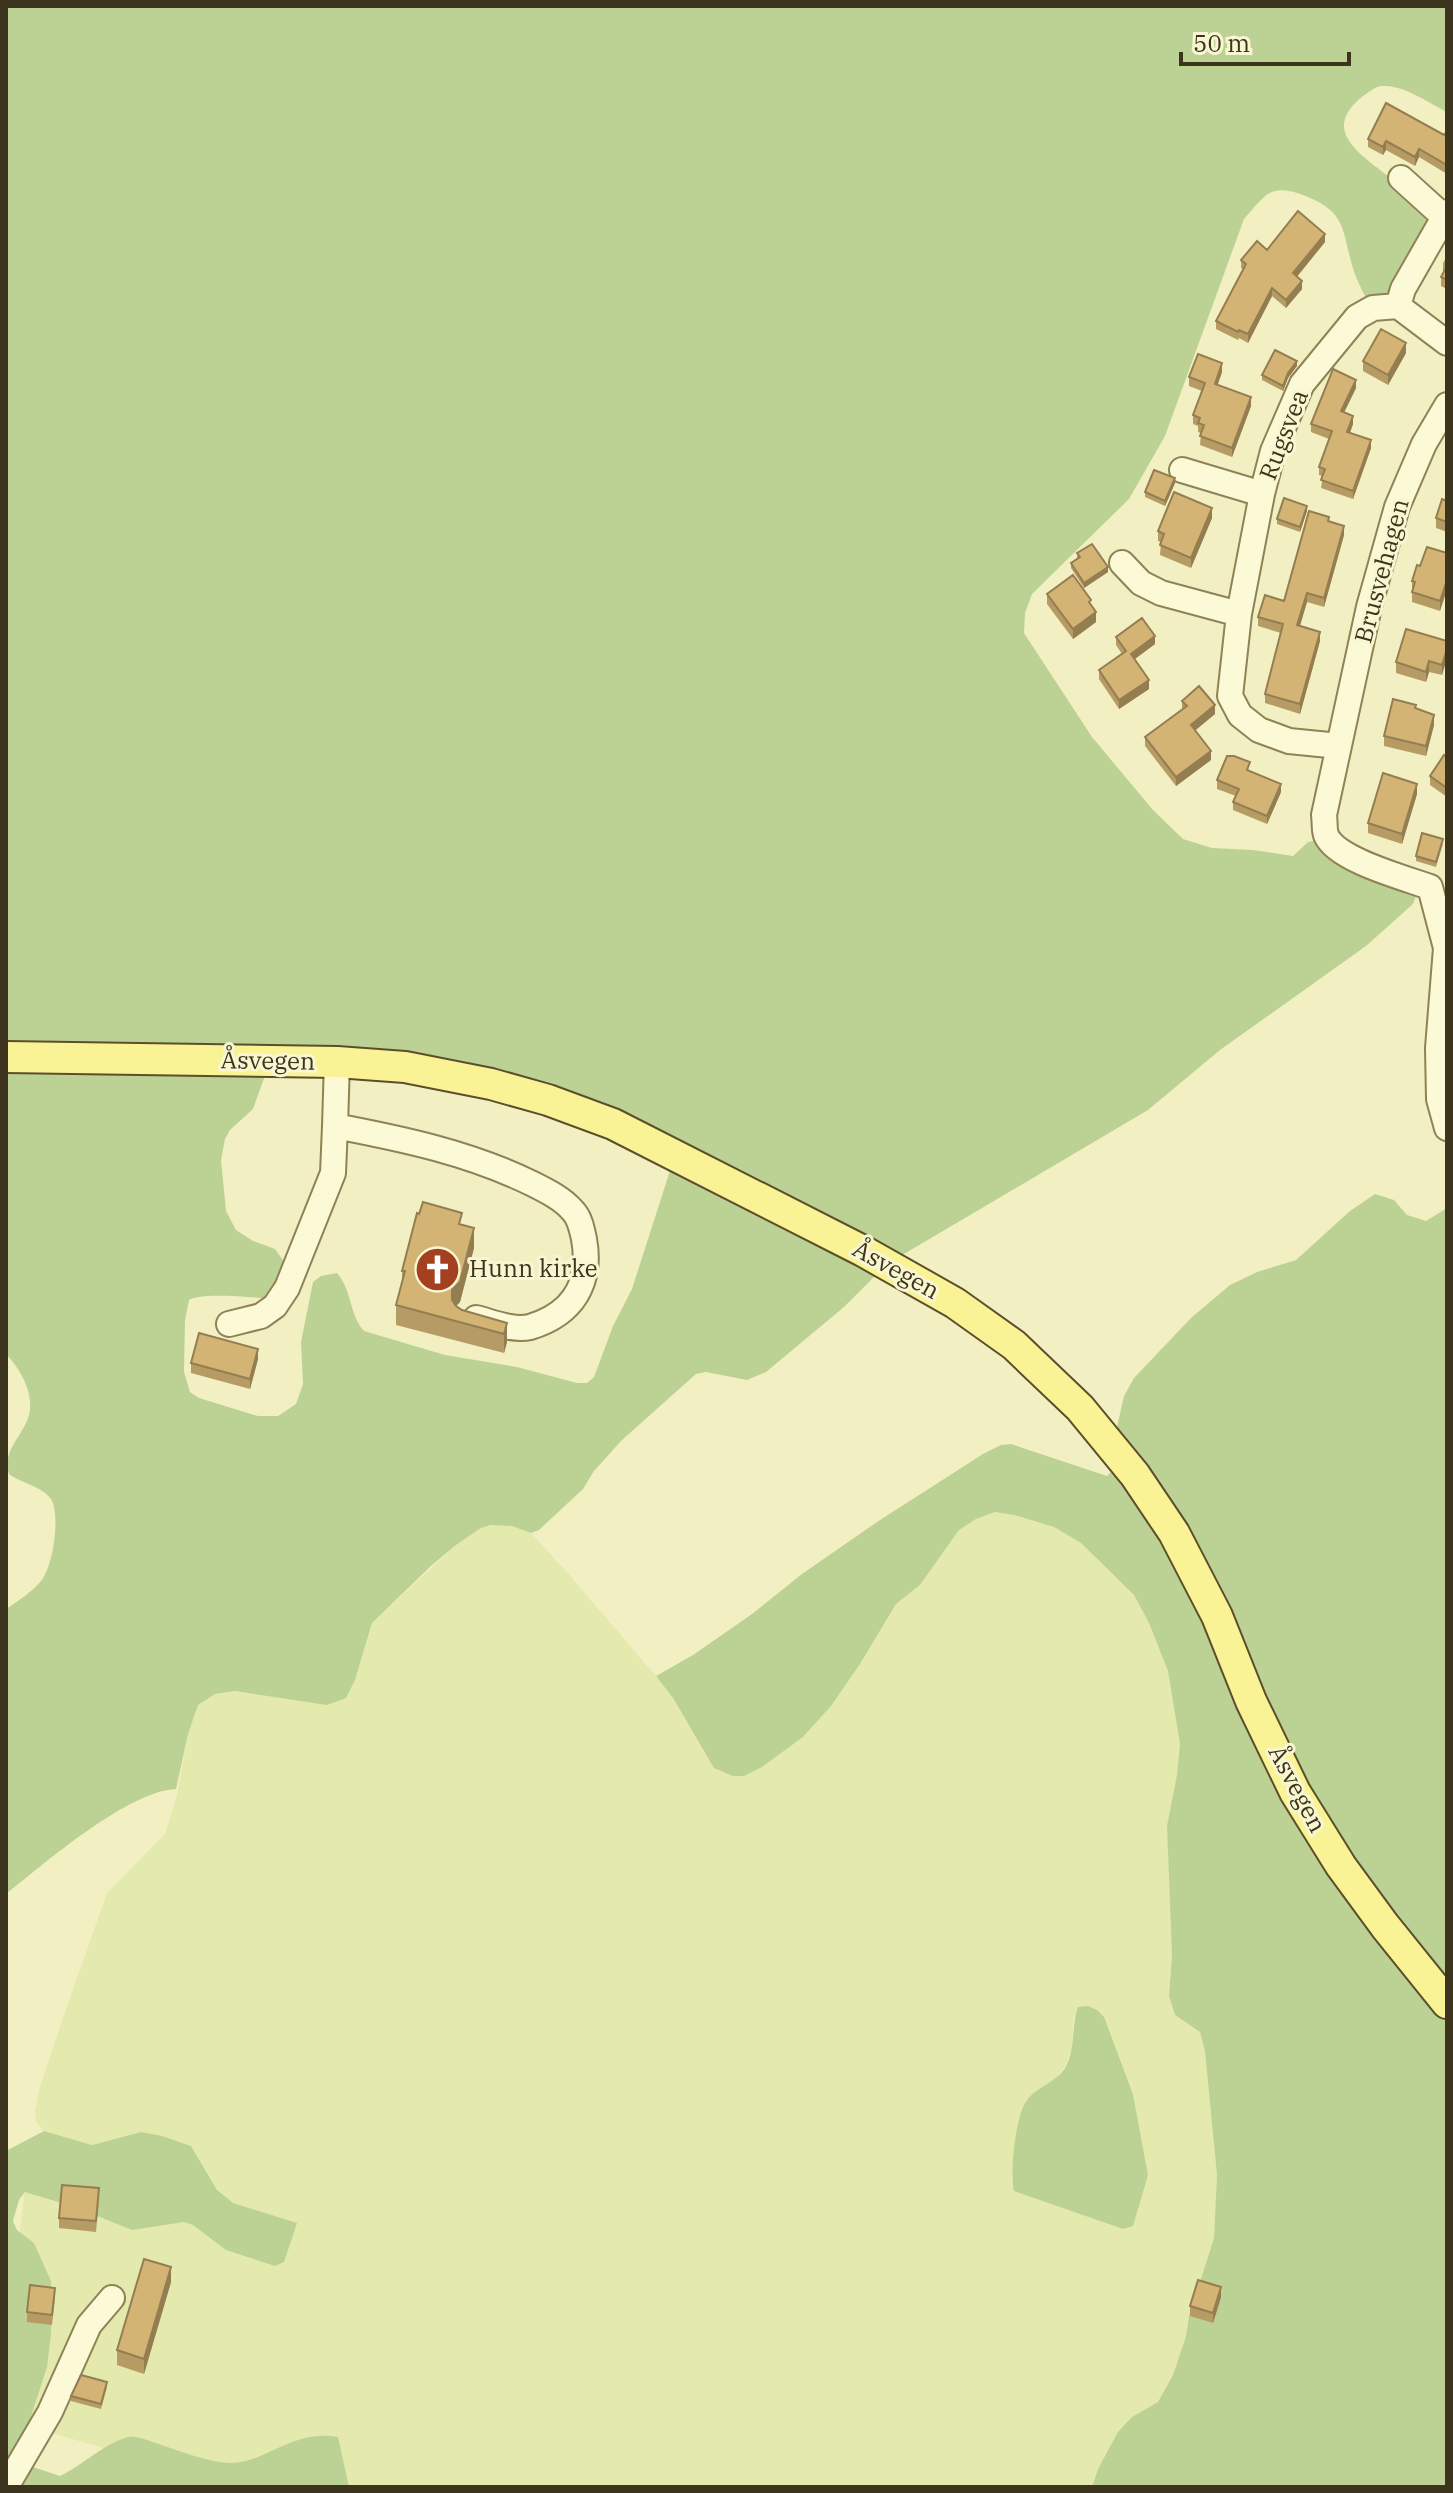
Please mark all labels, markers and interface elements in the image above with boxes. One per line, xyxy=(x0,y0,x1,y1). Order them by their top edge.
scale bar xyxy=(1181,16,1349,66)
text: 50 m xyxy=(1193,27,1250,59)
street label: Rugsvea xyxy=(1251,385,1315,484)
street label: Brusvehagen xyxy=(1346,495,1416,646)
street label: Åsvegen xyxy=(220,1043,316,1077)
street label: Åsvegen xyxy=(847,1232,946,1306)
church icon: Hunn kirke xyxy=(414,1245,462,1293)
place label: Hunn kirke xyxy=(469,1252,598,1284)
street label: Åsvegen xyxy=(1262,1739,1334,1838)

